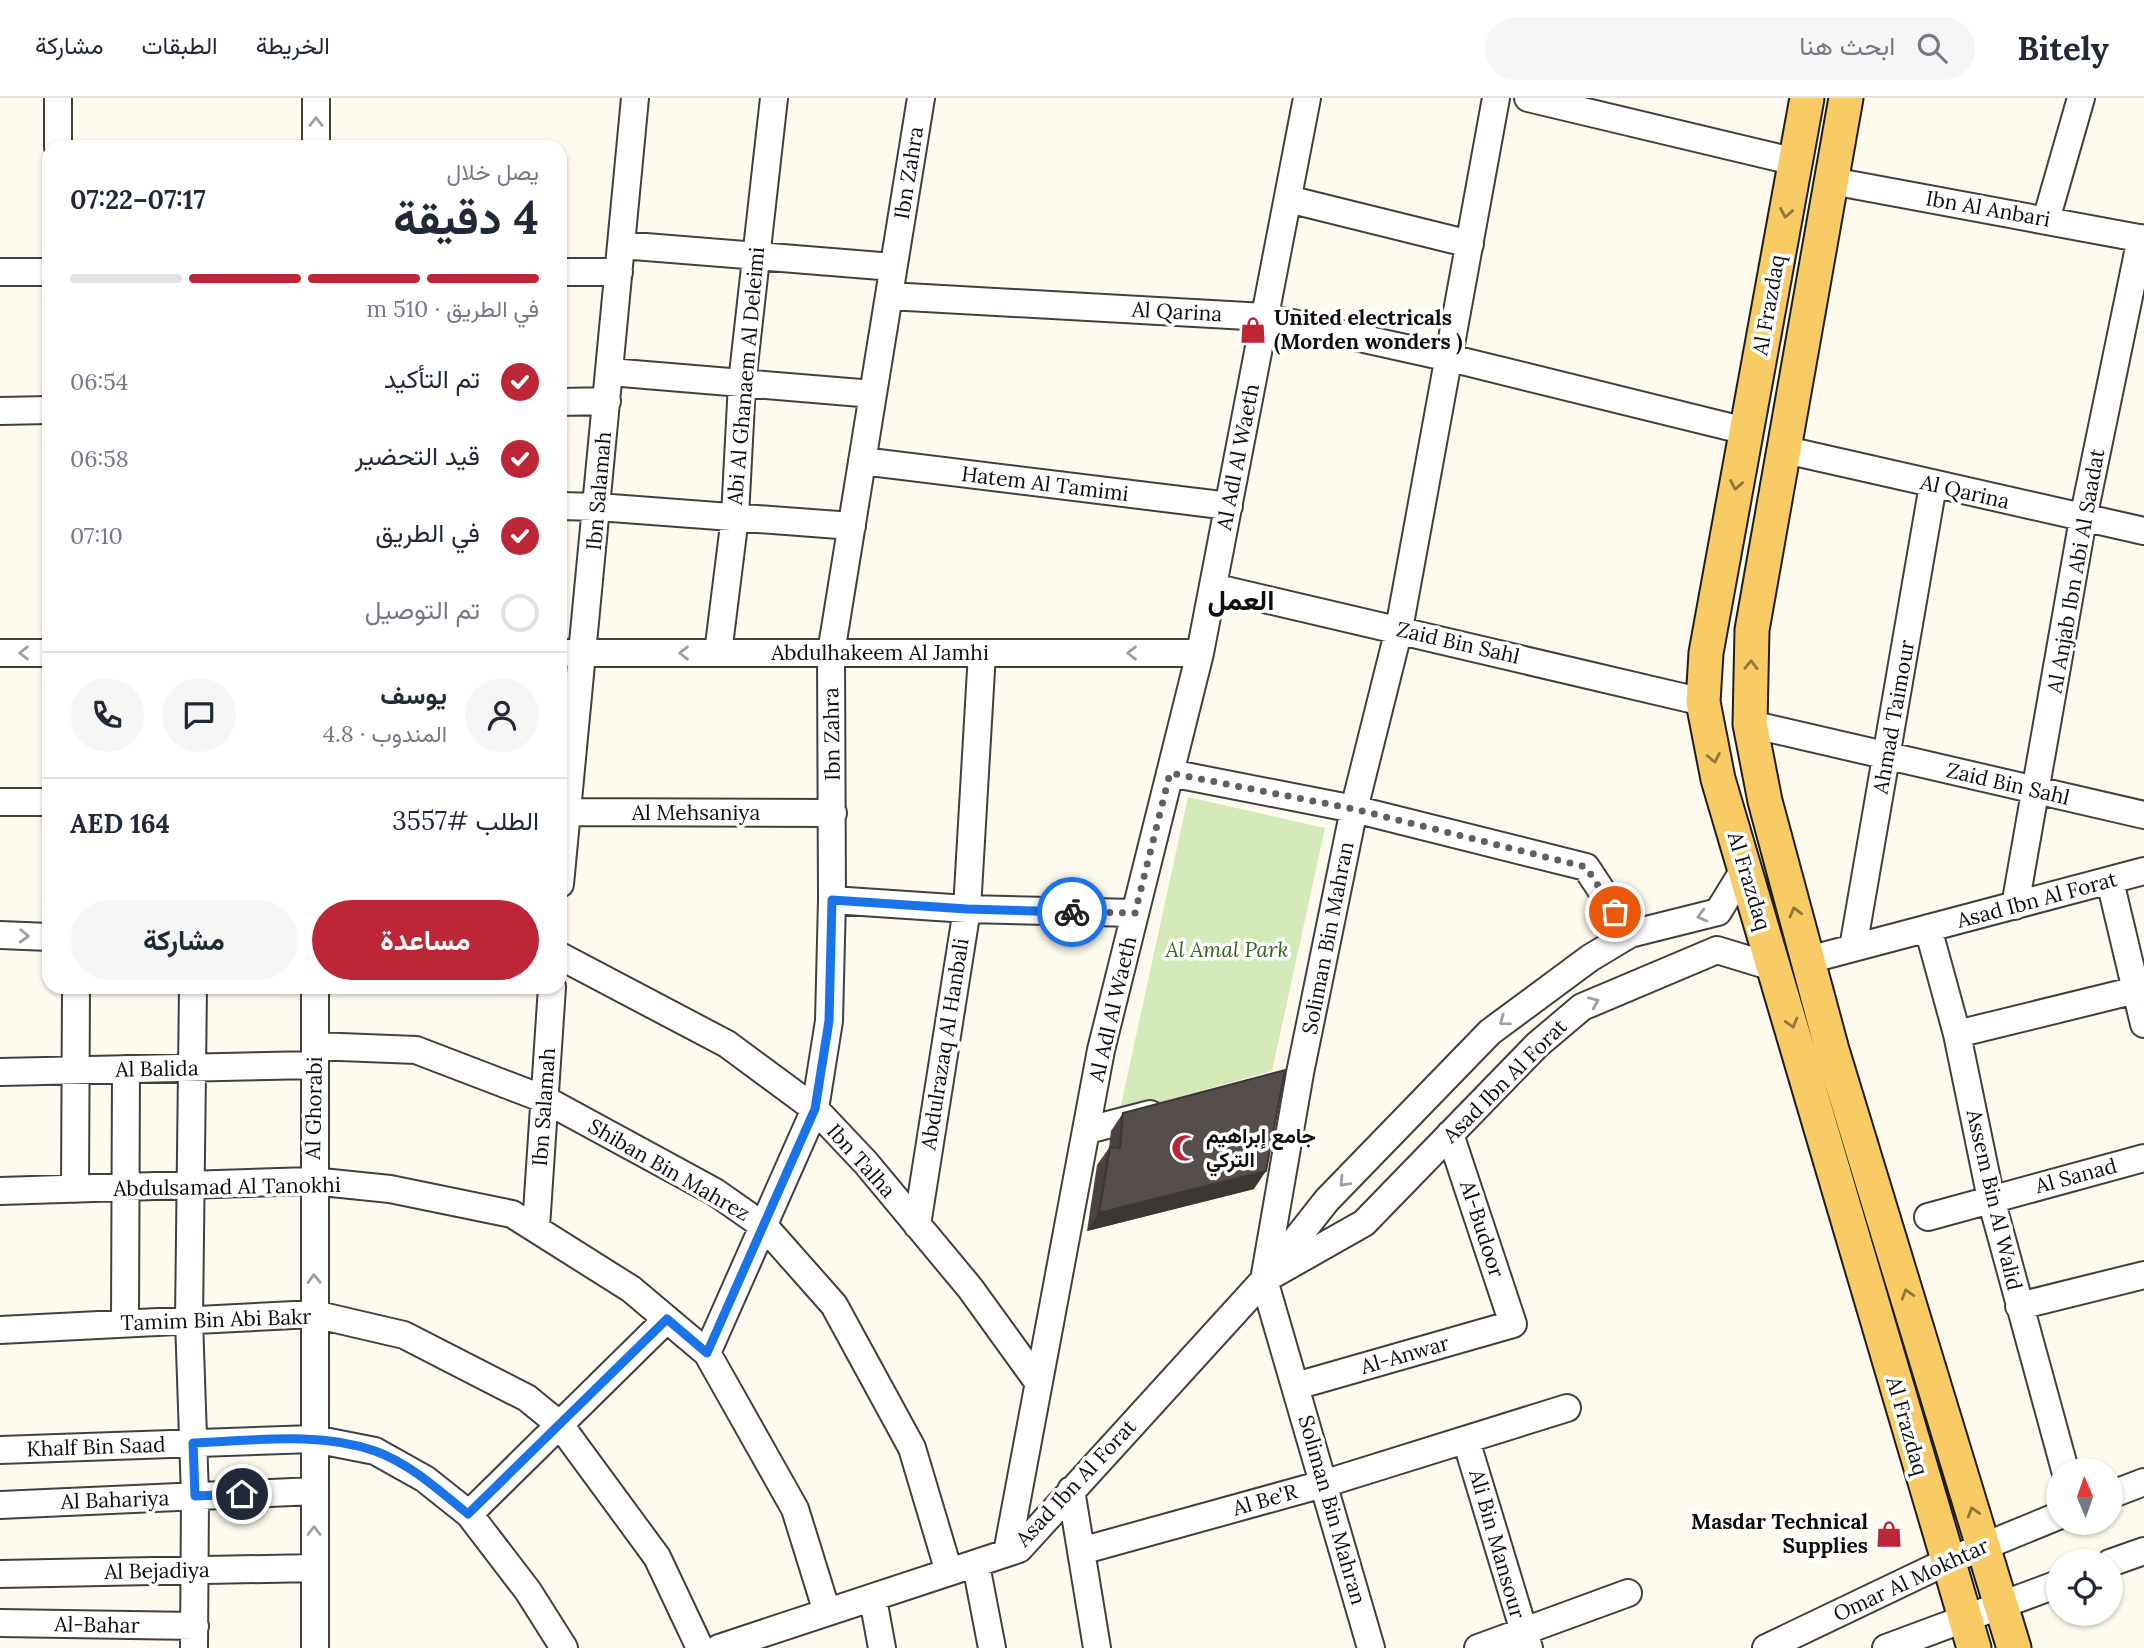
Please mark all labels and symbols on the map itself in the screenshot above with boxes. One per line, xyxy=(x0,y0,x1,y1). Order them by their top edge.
one-way arrow xyxy=(308,117,324,127)
street label: Ibn Zahra xyxy=(888,124,929,221)
street label: Ibn Al Anbari xyxy=(1924,184,2052,233)
one-way arrow xyxy=(1779,207,1794,219)
street label: Abi Al Ghanaem Al Deleimi xyxy=(721,246,770,507)
street label: Al Frazdaq xyxy=(1746,253,1791,358)
street label: Al Qarina xyxy=(1130,296,1223,327)
place label: United electricals (Morden wonders ) xyxy=(1274,304,1463,355)
shop icon: United electricals (Morden wonders ) xyxy=(1238,315,1268,345)
street label: Al Adl Al Waeth xyxy=(1210,381,1265,533)
street label: Ibn Salamah xyxy=(580,430,617,551)
street label: Al Anjab Ibn Abi Al Saadat xyxy=(2041,446,2110,696)
street label: Hatem Al Tamimi xyxy=(960,460,1130,507)
street label: Al Qarina xyxy=(1917,468,2012,515)
one-way arrow xyxy=(1729,479,1744,491)
district label: العمل xyxy=(1208,582,1274,618)
street label: Zaid Bin Sahl xyxy=(1394,615,1522,670)
street label: Ahmad Taimour xyxy=(1867,638,1920,797)
street label: Abdulhakeem Al Jamhi xyxy=(770,639,989,666)
one-way arrow xyxy=(19,645,29,661)
one-way arrow xyxy=(678,645,689,661)
one-way arrow xyxy=(1126,645,1137,661)
one-way arrow xyxy=(1743,659,1759,670)
street label: Ibn Zahra xyxy=(817,687,846,781)
one-way arrow xyxy=(1705,752,1720,764)
street label: Zaid Bin Sahl xyxy=(1944,756,2072,811)
street label: Al Mehsaniya xyxy=(631,799,760,826)
street label: Al Frazdaq xyxy=(1721,827,1777,933)
street label: Soliman Bin Mahran xyxy=(1296,839,1360,1037)
street label: Asad Ibn Al Forat xyxy=(1953,865,2121,934)
courier xyxy=(1037,877,1107,947)
pin xyxy=(1585,882,1645,942)
one-way arrow xyxy=(1789,906,1803,918)
one-way arrow xyxy=(1696,908,1708,923)
one-way arrow xyxy=(19,928,30,943)
street label: Al Adl Al Waeth xyxy=(1082,933,1142,1085)
street label: Abdulrazaq Al Hanbali xyxy=(914,936,975,1153)
park label: Al Amal Park xyxy=(1164,936,1289,963)
one-way arrow xyxy=(1587,996,1599,1010)
street label: Asad Ibn Al Forat xyxy=(1436,1012,1573,1149)
one-way arrow xyxy=(1499,1013,1512,1025)
one-way arrow xyxy=(1783,1017,1798,1029)
street label: Ibn Salamah xyxy=(526,1047,561,1167)
street label: Al Balida xyxy=(114,1054,199,1083)
street label: Al Ghorabi xyxy=(299,1056,328,1161)
street label: Assem Bin Al Walid xyxy=(1960,1106,2028,1293)
street label: Shiban Bin Mahrez xyxy=(583,1112,755,1227)
street label: Ibn Talha xyxy=(821,1118,902,1203)
place label: جامع إبراهيم التركي xyxy=(1206,1122,1316,1177)
mosque icon: جامع إبراهيم التركي xyxy=(1170,1133,1200,1163)
street label: Al Sanad xyxy=(2031,1152,2120,1200)
street label: Abdulsamad Al Tanokhi xyxy=(112,1171,341,1202)
one-way arrow xyxy=(1340,1174,1353,1187)
street label: Al-Budoor xyxy=(1454,1176,1511,1281)
one-way arrow xyxy=(306,1273,322,1284)
one-way arrow xyxy=(1901,1289,1915,1301)
street label: Tamim Bin Abi Bakr xyxy=(120,1303,312,1336)
street label: Al-Anwar xyxy=(1357,1329,1452,1380)
street label: Al Frazdaq xyxy=(1880,1372,1934,1478)
street label: Soliman Bin Mahran xyxy=(1292,1412,1373,1608)
street label: Asad Ibn Al Forat xyxy=(1009,1413,1142,1553)
street label: Khalf Bin Saad xyxy=(26,1431,166,1462)
north arrow xyxy=(2046,1458,2123,1535)
pin xyxy=(212,1464,272,1524)
street label: Ali Bin Mansour xyxy=(1463,1465,1532,1622)
street label: Al Be'R xyxy=(1228,1477,1301,1522)
street label: Al Bahariya xyxy=(59,1484,170,1515)
one-way arrow xyxy=(1967,1506,1982,1518)
place label: Masdar Technical Supplies xyxy=(1691,1508,1868,1559)
shop icon: Masdar Technical Supplies xyxy=(1874,1519,1904,1549)
one-way arrow xyxy=(306,1525,322,1536)
street label: Omar Al Mokhtar xyxy=(1829,1532,1993,1627)
street label: Al Bejadiya xyxy=(103,1556,210,1585)
street label: Al-Bahar xyxy=(53,1610,140,1639)

